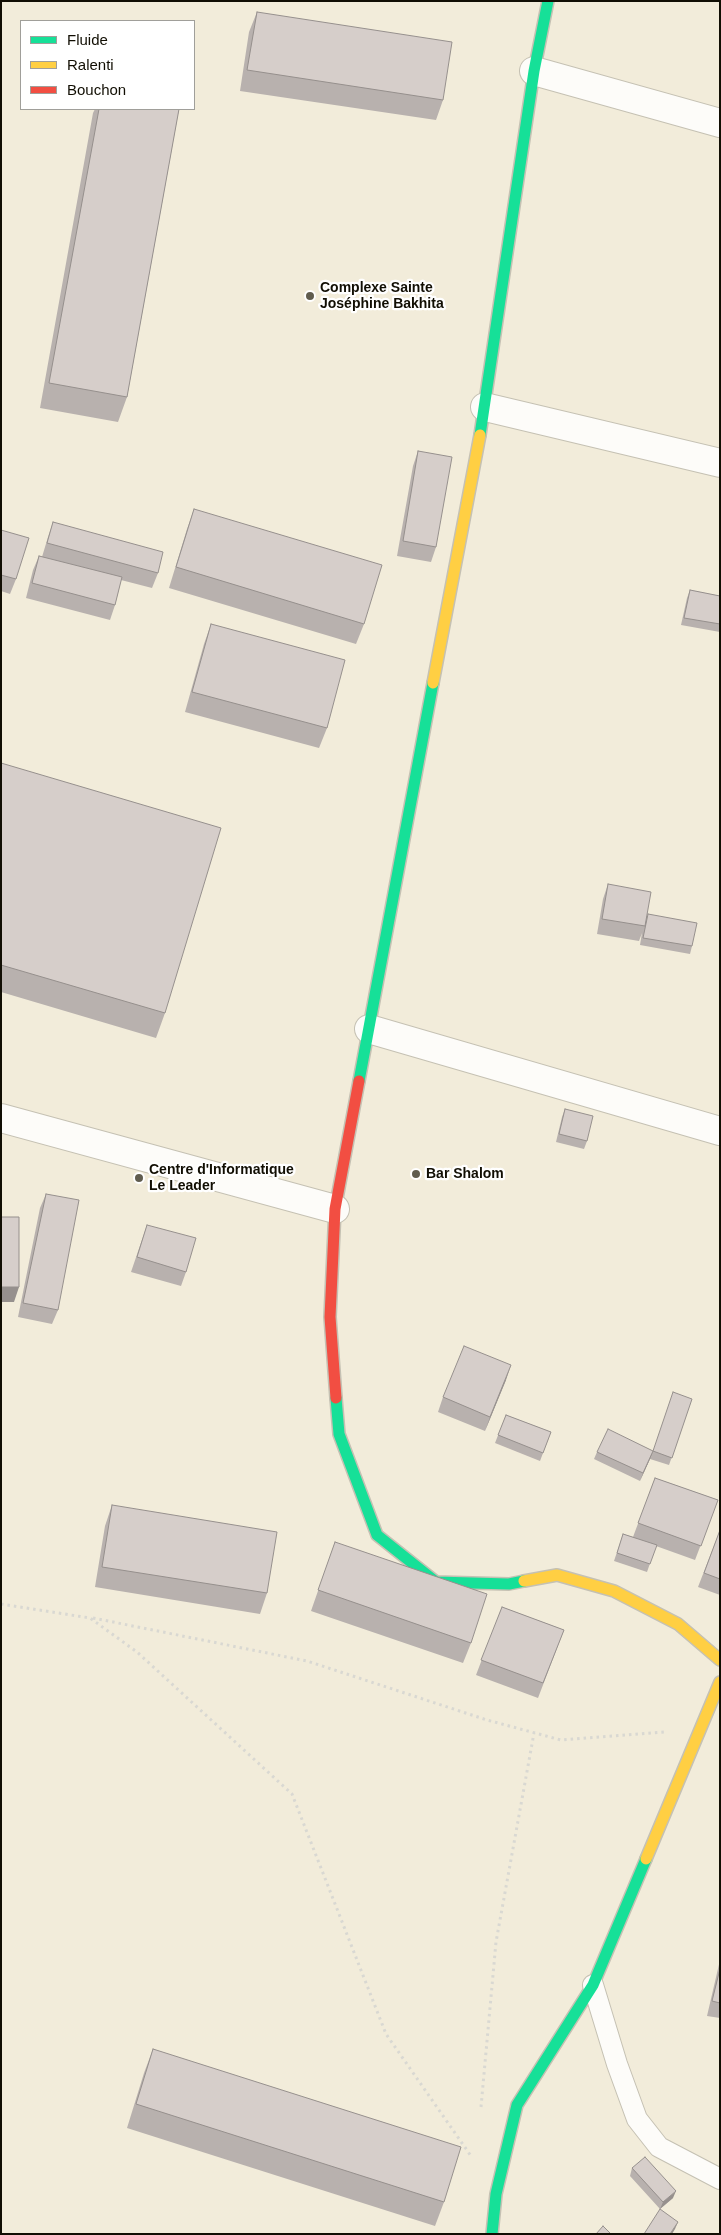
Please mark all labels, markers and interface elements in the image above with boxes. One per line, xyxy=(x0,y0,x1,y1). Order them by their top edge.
legend xyxy=(20,20,195,110)
text: Fluide xyxy=(67,31,108,48)
text: Ralenti xyxy=(67,56,114,73)
text: Bouchon xyxy=(67,81,126,98)
place label: Complexe Sainte Joséphine Bakhita xyxy=(320,280,444,312)
marker: Complexe Sainte Joséphine Bakhita xyxy=(304,290,316,302)
place label: Centre d'Informatique Le Leader xyxy=(149,1162,294,1194)
place label: Bar Shalom xyxy=(426,1166,504,1182)
marker: Bar Shalom xyxy=(410,1168,422,1180)
marker: Centre d'Informatique Le Leader xyxy=(133,1172,145,1184)

